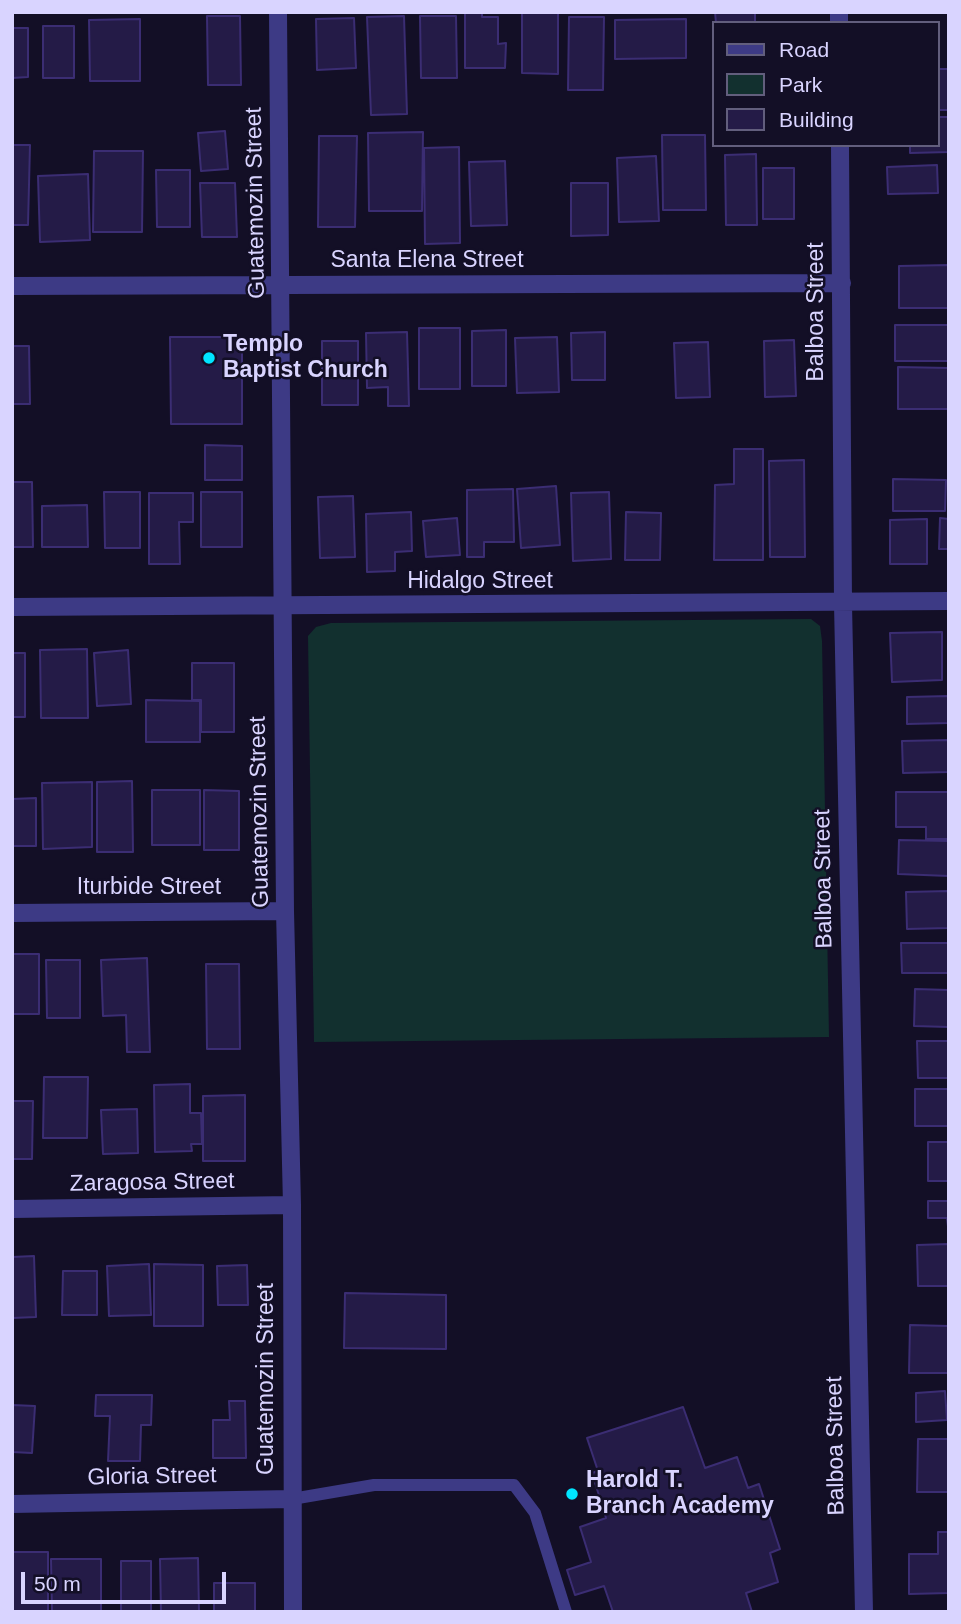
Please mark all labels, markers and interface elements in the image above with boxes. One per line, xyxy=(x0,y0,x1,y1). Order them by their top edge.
legend xyxy=(712,21,940,147)
text: Road xyxy=(779,38,829,61)
text: Park xyxy=(779,73,822,96)
street label: Guatemozin Street xyxy=(241,107,271,299)
text: Building xyxy=(779,108,854,131)
street label: Balboa Street xyxy=(803,242,831,382)
street label: Santa Elena Street xyxy=(330,247,524,275)
place label: Templo Baptist Church xyxy=(223,331,388,385)
marker: Templo Baptist Church xyxy=(201,350,217,366)
street label: Hidalgo Street xyxy=(407,568,553,596)
street label: Guatemozin Street xyxy=(245,716,275,908)
street label: Balboa Street xyxy=(809,809,839,949)
street label: Iturbide Street xyxy=(77,874,221,902)
street label: Zaragosa Street xyxy=(69,1168,235,1198)
street label: Guatemozin Street xyxy=(253,1283,281,1475)
street label: Balboa Street xyxy=(821,1376,851,1516)
street label: Gloria Street xyxy=(87,1462,217,1492)
place label: Harold T. Branch Academy xyxy=(586,1467,774,1521)
marker: Harold T. Branch Academy xyxy=(564,1486,580,1502)
scale bar xyxy=(24,1558,229,1602)
text: 50 m xyxy=(34,1572,81,1595)

